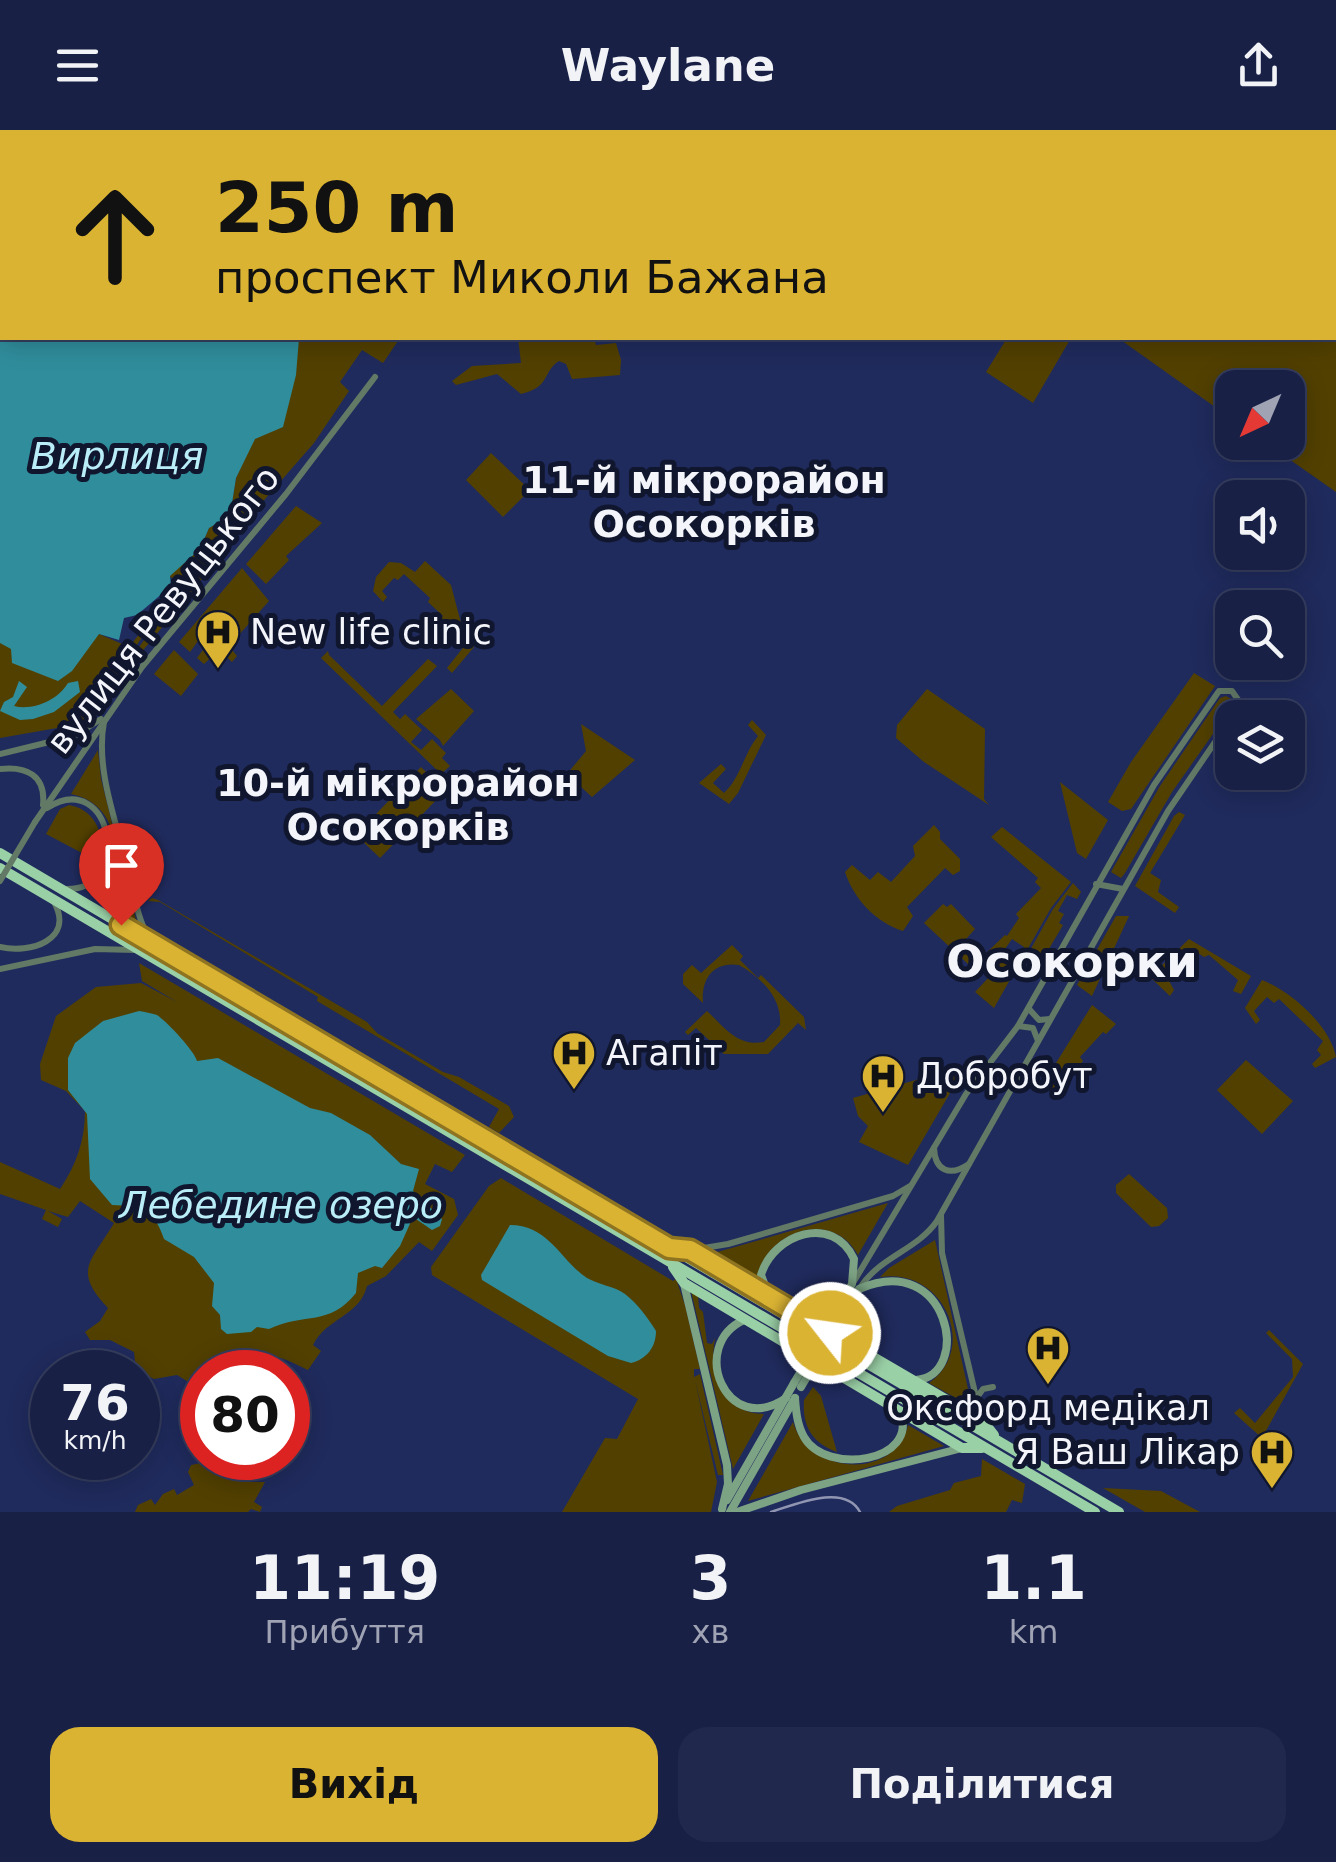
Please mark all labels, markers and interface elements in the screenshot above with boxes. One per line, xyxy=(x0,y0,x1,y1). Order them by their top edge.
icon: menu xyxy=(50,38,105,93)
icon: share xyxy=(1231,38,1286,93)
text: Waylane xyxy=(561,39,775,92)
text: 250 m xyxy=(215,167,458,249)
icon: ahead xyxy=(50,170,180,300)
text: проспект Миколи Бажана xyxy=(215,251,829,304)
north arrow xyxy=(1215,370,1305,460)
map controls xyxy=(1215,370,1305,790)
water label: Вирлиця xyxy=(31,434,203,478)
district label: 11-й мікрорайон Осокорків xyxy=(522,458,886,546)
street label: вулиця Ревуцького xyxy=(38,459,288,761)
button: sound xyxy=(1215,480,1305,570)
button: search xyxy=(1215,590,1305,680)
hospital icon: New life clinic xyxy=(195,609,241,670)
place label: New life clinic xyxy=(250,612,492,652)
button: layers xyxy=(1215,700,1305,790)
district label: 10-й мікрорайон Осокорків xyxy=(216,761,580,849)
pin xyxy=(79,823,164,926)
icon: arrive xyxy=(94,838,149,893)
district label: Осокорки xyxy=(946,935,1198,988)
hospital icon: Агапіт xyxy=(551,1030,597,1091)
place label: Агапіт xyxy=(606,1033,723,1073)
hospital icon: Добробут xyxy=(860,1053,906,1114)
place label: Добробут xyxy=(916,1056,1093,1096)
water label: Лебедине озеро xyxy=(117,1183,443,1227)
position arrow xyxy=(778,1281,882,1385)
hospital icon: Оксфорд медікал xyxy=(1025,1325,1071,1386)
speed limit sign: 80 xyxy=(180,1350,310,1480)
text: 76 xyxy=(60,1374,130,1432)
place label: Оксфорд медікал xyxy=(886,1388,1210,1428)
text: km/h xyxy=(63,1426,127,1455)
hospital icon: Я Ваш Лікар xyxy=(1249,1429,1295,1490)
place label: Я Ваш Лікар xyxy=(1015,1432,1240,1472)
text: 11:19 xyxy=(249,1543,440,1613)
text: 3 xyxy=(689,1543,731,1613)
text: 1.1 xyxy=(980,1543,1087,1613)
text: Прибуття xyxy=(265,1613,425,1651)
text: хв xyxy=(691,1613,729,1651)
text: km xyxy=(1009,1613,1058,1651)
button: Вихід xyxy=(50,1727,658,1842)
button: Поділитися xyxy=(678,1727,1286,1842)

